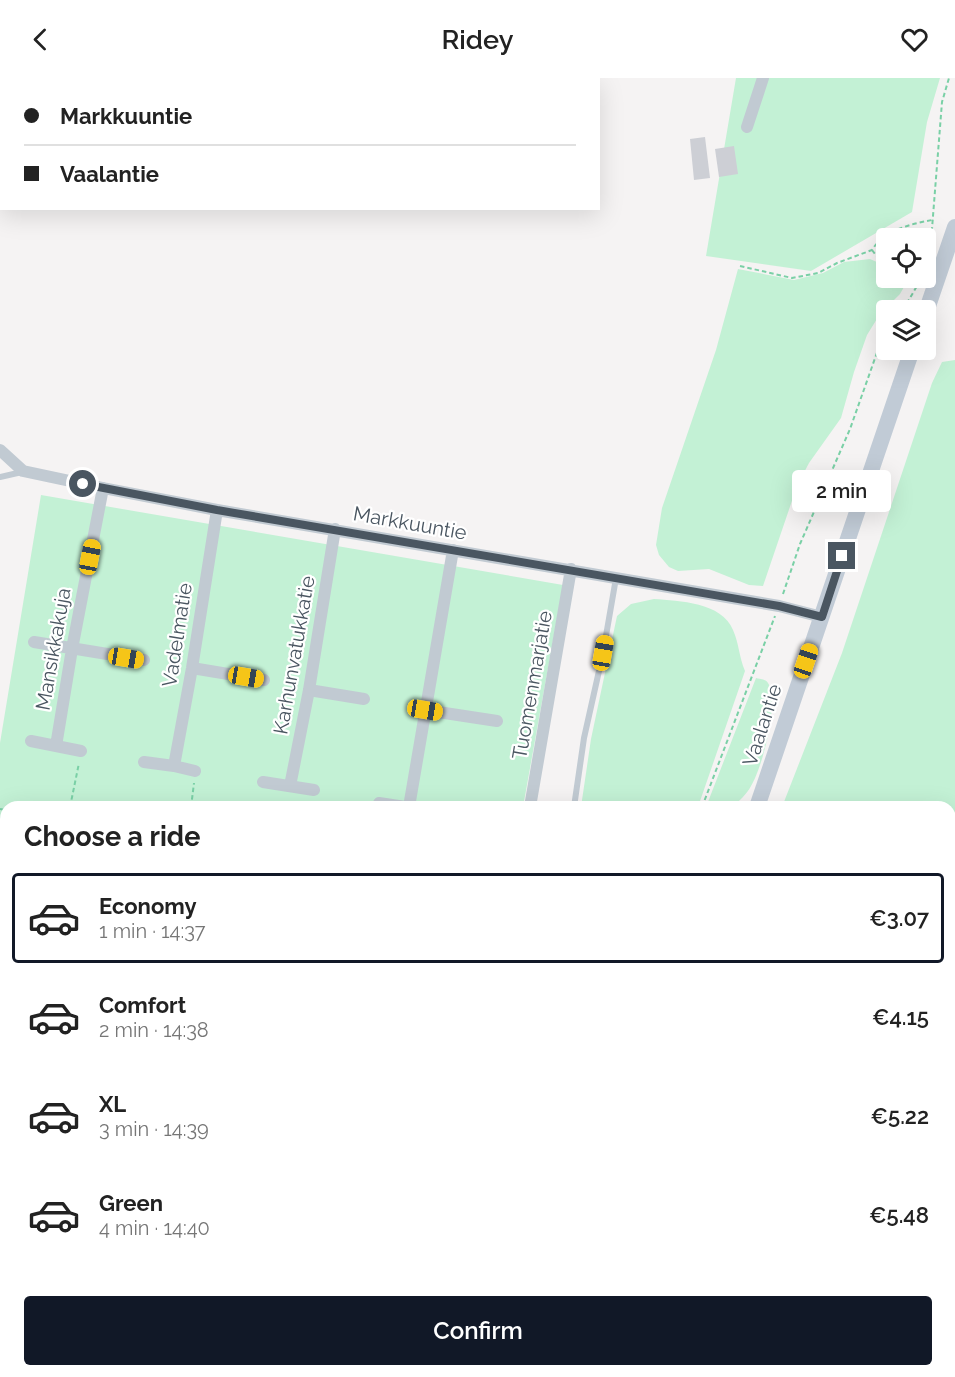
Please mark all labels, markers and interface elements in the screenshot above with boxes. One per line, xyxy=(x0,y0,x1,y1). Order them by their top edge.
icon: back xyxy=(24,23,57,56)
icon: heart xyxy=(898,23,931,56)
text: Ridey xyxy=(442,24,513,55)
text: Markkuuntie xyxy=(60,103,192,129)
text: Vaalantie xyxy=(60,161,159,187)
map controls xyxy=(876,228,936,360)
button: locate xyxy=(876,228,936,288)
button: layers xyxy=(876,300,936,360)
callout: 2 min xyxy=(792,469,892,511)
route start xyxy=(69,470,96,497)
text: 2 min xyxy=(816,479,867,503)
street label: Markkuuntie xyxy=(351,501,469,545)
car xyxy=(78,538,102,576)
route end xyxy=(828,542,855,569)
street label: Karhunvatukkatie xyxy=(268,574,320,736)
street label: Vadelmatie xyxy=(157,581,197,689)
street label: Mansikkakuja xyxy=(30,586,76,712)
street label: Tuomenmarjatie xyxy=(507,609,557,761)
car xyxy=(591,634,615,672)
car xyxy=(792,641,820,681)
car xyxy=(107,646,145,670)
car xyxy=(227,665,265,689)
street label: Vaalantie xyxy=(737,681,787,769)
car xyxy=(406,698,444,722)
text: Choose a ride xyxy=(24,821,200,852)
icon: car xyxy=(27,891,81,945)
text: Economy xyxy=(99,893,197,919)
text: €3.07 xyxy=(869,905,929,931)
text: 1 min · 14:37 xyxy=(99,919,206,943)
icon: car xyxy=(27,990,81,1044)
text: Comfort xyxy=(99,992,186,1018)
text: €4.15 xyxy=(872,1004,929,1030)
text: 2 min · 14:38 xyxy=(99,1018,209,1042)
icon: car xyxy=(27,1089,81,1143)
text: XL xyxy=(99,1091,126,1117)
text: €5.22 xyxy=(871,1103,929,1129)
text: 3 min · 14:39 xyxy=(99,1117,209,1141)
icon: car xyxy=(27,1188,81,1242)
text: Green xyxy=(99,1190,163,1216)
text: €5.48 xyxy=(869,1202,929,1228)
text: 4 min · 14:40 xyxy=(99,1216,210,1240)
button: Confirm xyxy=(24,1296,932,1365)

